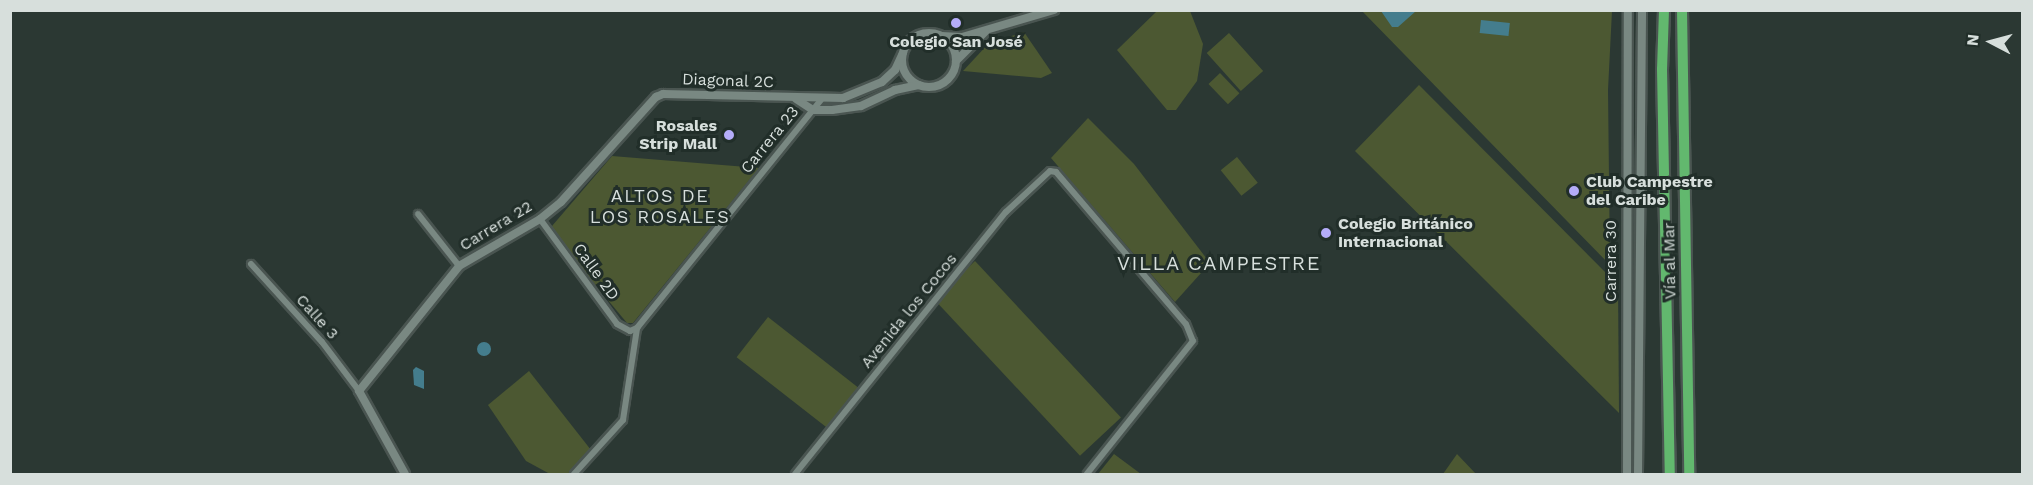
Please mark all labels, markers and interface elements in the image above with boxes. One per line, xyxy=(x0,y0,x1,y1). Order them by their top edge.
north arrow xyxy=(1961,12,2021,72)
marker: Colegio San José xyxy=(949,16,963,30)
place label: Colegio San José xyxy=(889,32,1023,52)
text: N xyxy=(1963,33,1983,47)
street label: Diagonal 2C xyxy=(681,70,775,92)
street label: Carrera 23 xyxy=(737,102,803,178)
place label: Rosales Strip Mall xyxy=(639,116,717,154)
marker: Rosales Strip Mall xyxy=(722,128,736,142)
place label: Club Campestre del Caribe xyxy=(1586,172,1713,210)
marker: Club Campestre del Caribe xyxy=(1567,184,1581,198)
district label: ALTOS DE LOS ROSALES xyxy=(590,186,730,228)
street label: Carrera 22 xyxy=(456,197,536,255)
place label: Colegio Británico Internacional xyxy=(1338,214,1473,252)
street label: Carrera 30 xyxy=(1601,220,1621,302)
street label: Vía al Mar xyxy=(1660,222,1680,300)
marker: Colegio Británico Internacional xyxy=(1319,226,1333,240)
street label: Calle 2D xyxy=(569,240,623,304)
street label: Avenida los Cocos xyxy=(857,250,961,372)
district label: VILLA CAMPESTRE xyxy=(1117,251,1321,275)
street label: Calle 3 xyxy=(292,291,342,343)

